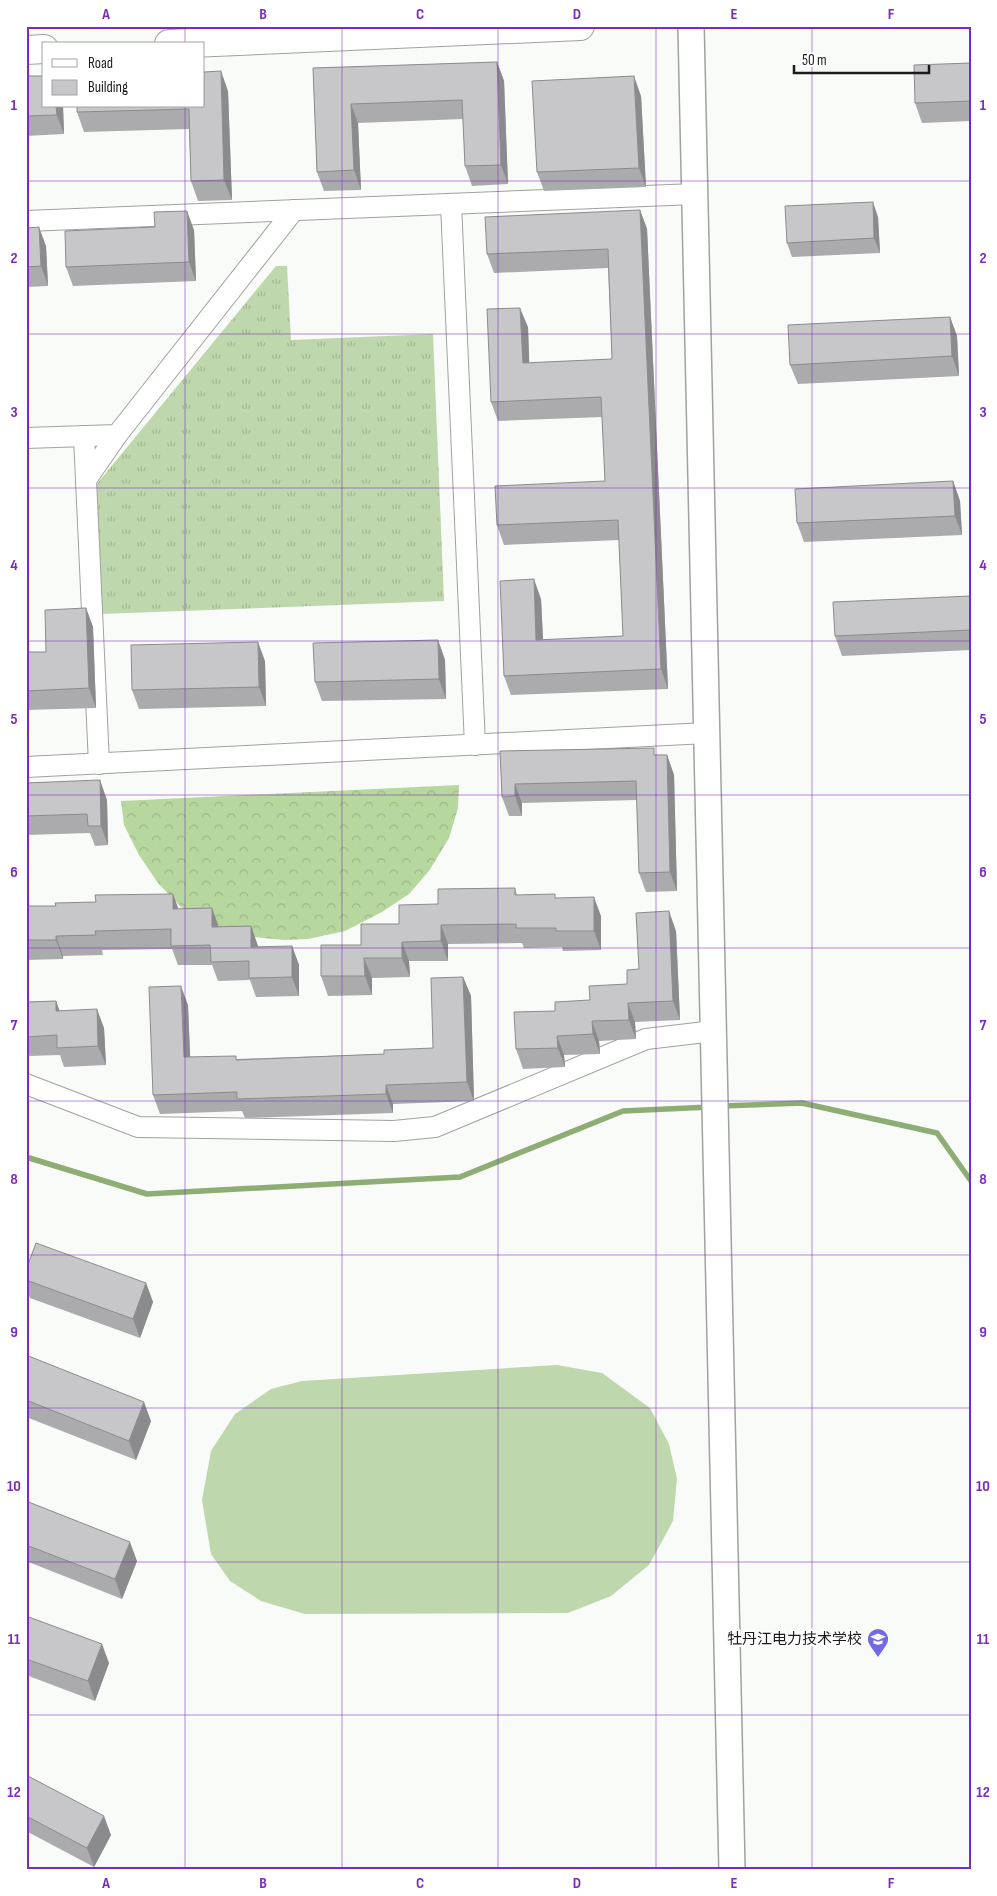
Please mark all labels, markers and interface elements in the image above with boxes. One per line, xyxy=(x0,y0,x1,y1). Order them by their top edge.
text: A xyxy=(101,5,110,24)
text: B xyxy=(259,5,267,24)
text: C xyxy=(416,5,424,24)
text: D xyxy=(573,5,581,24)
text: E xyxy=(731,5,738,24)
text: F xyxy=(888,5,895,24)
legend xyxy=(42,42,205,108)
scale bar xyxy=(794,42,930,74)
text: 50 m xyxy=(802,51,827,70)
text: Road xyxy=(88,54,113,73)
text: Building xyxy=(88,78,128,97)
text: 1 xyxy=(11,96,18,115)
text: 1 xyxy=(980,96,987,115)
text: 2 xyxy=(10,249,18,268)
text: 2 xyxy=(979,249,987,268)
text: 3 xyxy=(10,403,18,422)
text: 3 xyxy=(979,403,987,422)
text: 4 xyxy=(10,556,18,575)
text: 4 xyxy=(979,556,987,575)
text: 5 xyxy=(10,710,18,729)
text: 5 xyxy=(979,710,987,729)
text: 6 xyxy=(10,863,18,882)
text: 6 xyxy=(979,863,987,882)
text: 7 xyxy=(11,1016,18,1035)
text: 7 xyxy=(980,1016,987,1035)
text: 8 xyxy=(10,1170,18,1189)
text: 8 xyxy=(979,1170,987,1189)
text: 9 xyxy=(10,1323,18,1342)
text: 9 xyxy=(979,1323,987,1342)
text: 10 xyxy=(7,1477,21,1496)
text: 10 xyxy=(976,1477,990,1496)
school or university icon: 牡丹江电力技术学校 xyxy=(866,1627,890,1658)
text: 11 xyxy=(8,1630,21,1649)
place label: 牡丹江电力技术学校 xyxy=(727,1630,862,1649)
text: 11 xyxy=(977,1630,990,1649)
text: 12 xyxy=(7,1783,21,1802)
text: 12 xyxy=(976,1783,990,1802)
text: A xyxy=(101,1874,110,1893)
text: B xyxy=(259,1874,267,1893)
text: C xyxy=(416,1874,424,1893)
text: D xyxy=(573,1874,581,1893)
text: E xyxy=(731,1874,738,1893)
text: F xyxy=(888,1874,895,1893)

